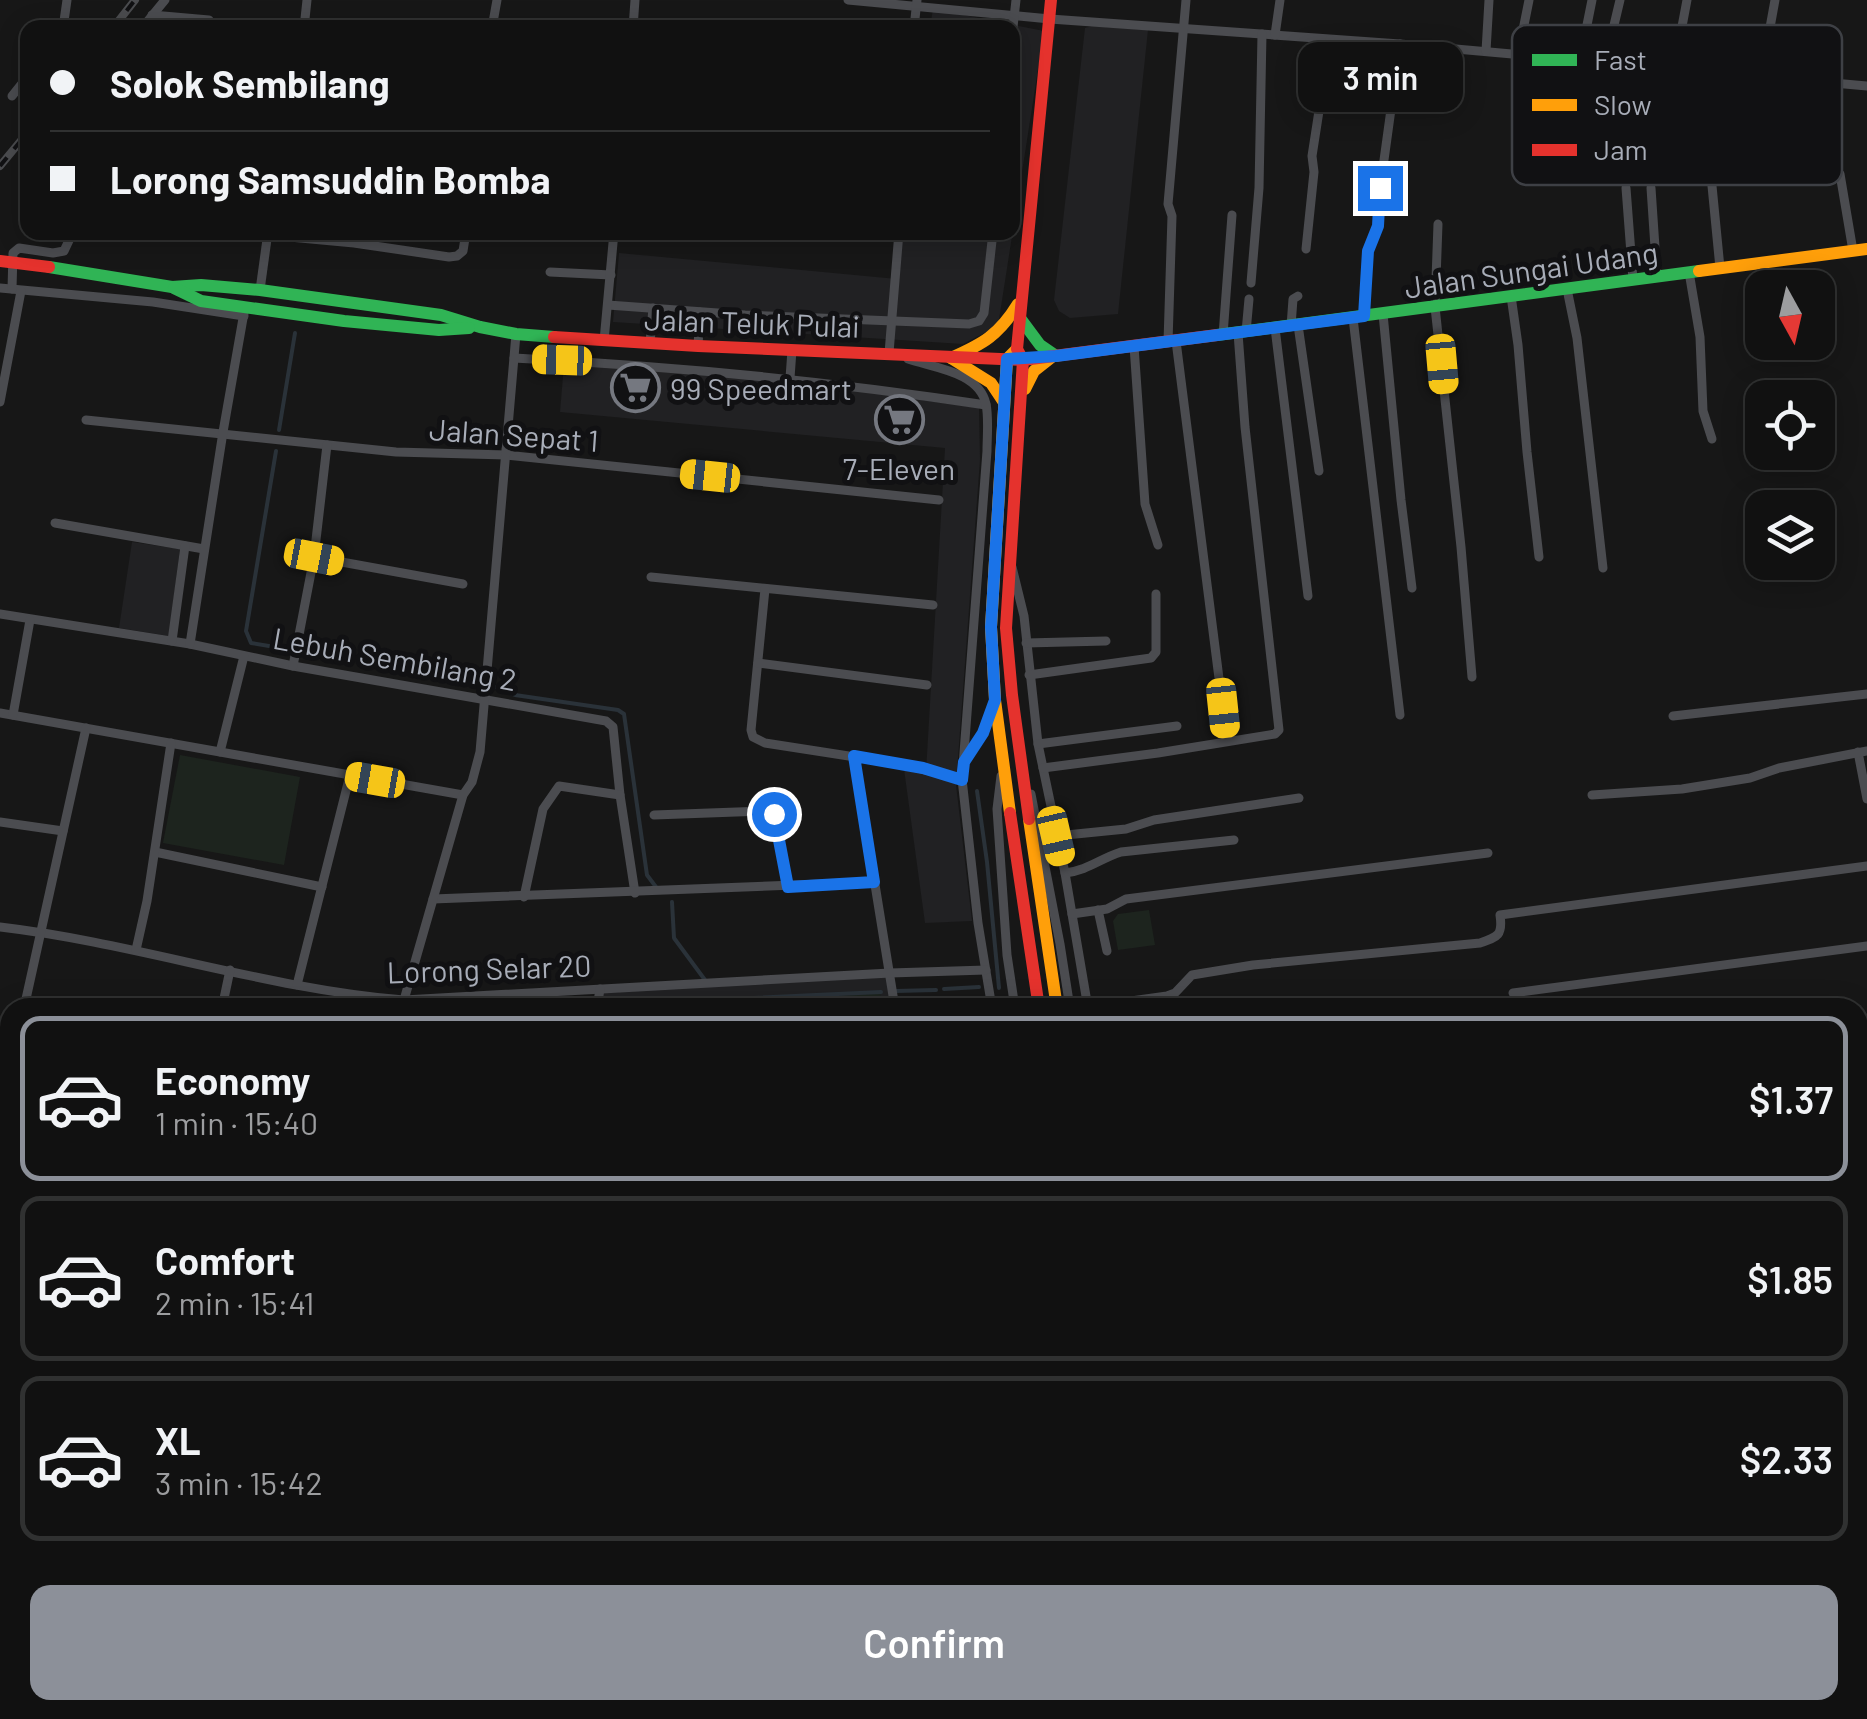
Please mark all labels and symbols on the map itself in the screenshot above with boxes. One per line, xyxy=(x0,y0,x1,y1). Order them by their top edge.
legend xyxy=(1512,25,1842,185)
text: Fast xyxy=(1594,42,1647,76)
callout: 3 min xyxy=(1298,43,1462,113)
text: Slow xyxy=(1594,87,1652,121)
text: Jam xyxy=(1594,132,1648,166)
route end xyxy=(1358,166,1403,211)
street label: Jalan Sungai Udang xyxy=(1402,233,1660,305)
north arrow xyxy=(1745,270,1835,360)
street label: Jalan Teluk Pulai xyxy=(644,300,860,344)
car xyxy=(1424,333,1460,395)
car xyxy=(531,344,593,376)
supermarket icon: 99 Speedmart xyxy=(609,362,661,414)
place label: 99 Speedmart xyxy=(670,370,852,406)
supermarket icon: 7-Eleven xyxy=(873,393,925,445)
street label: Jalan Sepat 1 xyxy=(428,410,600,458)
place label: 7-Eleven xyxy=(843,450,955,486)
car xyxy=(679,458,741,494)
car xyxy=(282,537,346,577)
street label: Lebuh Sembilang 2 xyxy=(270,619,520,697)
car xyxy=(1205,677,1241,739)
car xyxy=(343,760,407,800)
route start xyxy=(752,792,797,837)
car xyxy=(1035,803,1077,869)
street label: Lorong Selar 20 xyxy=(386,946,592,990)

